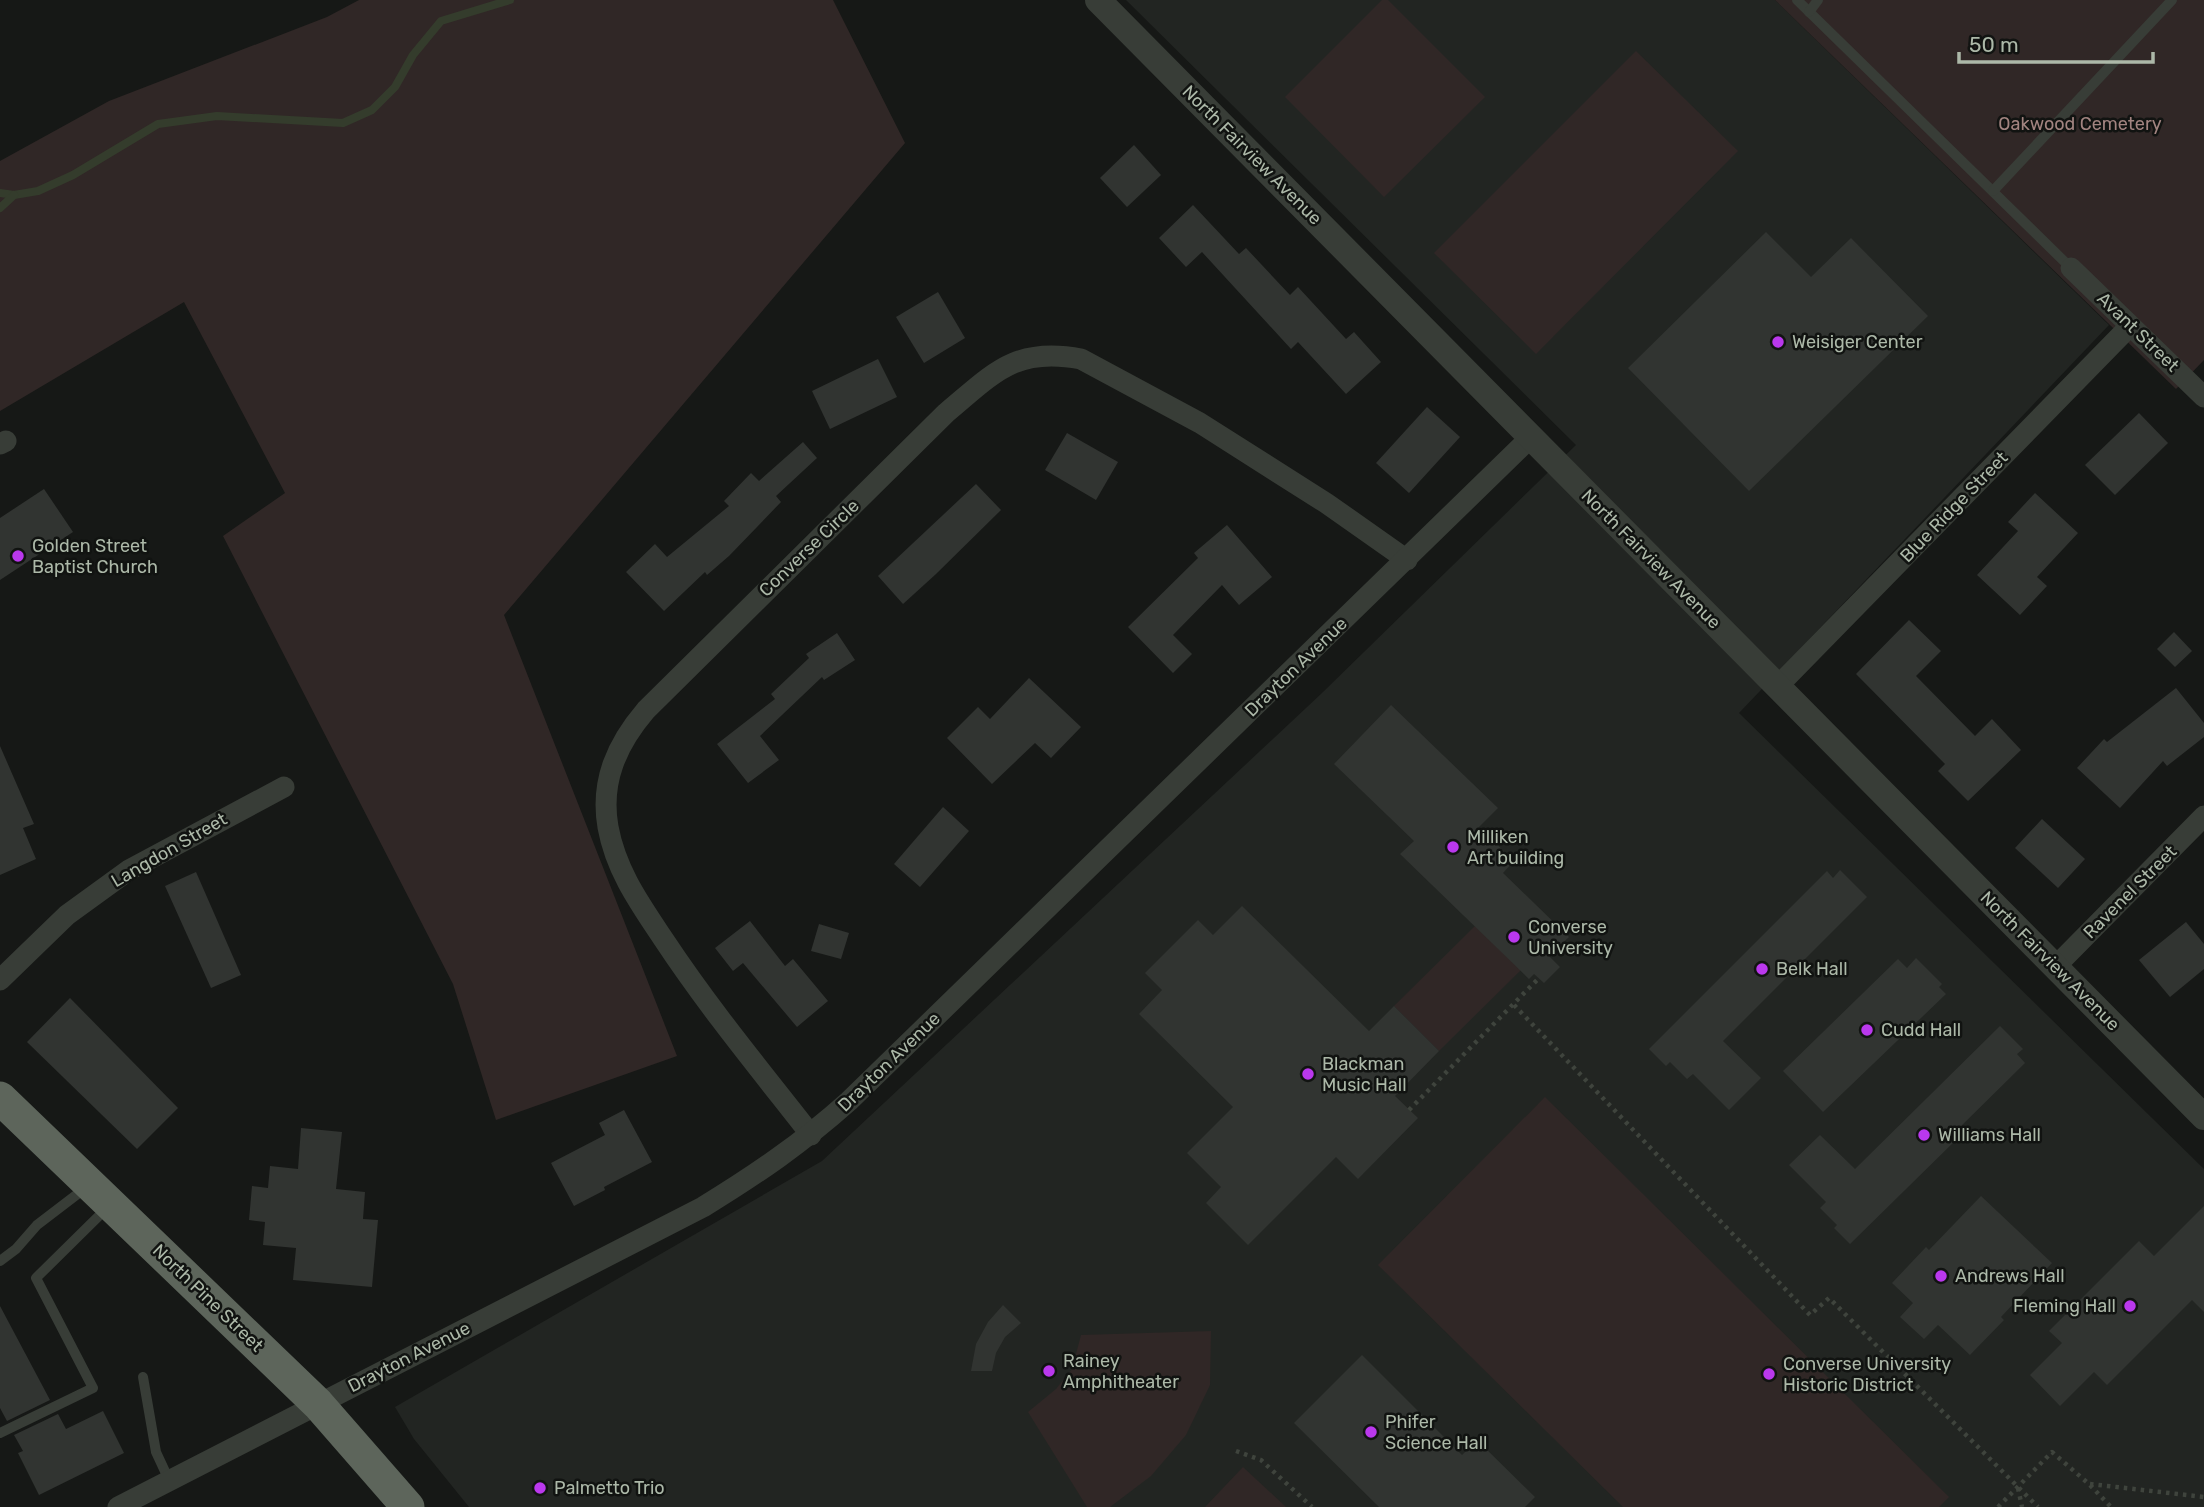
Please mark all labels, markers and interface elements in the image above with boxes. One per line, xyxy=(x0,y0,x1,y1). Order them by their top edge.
scale bar xyxy=(1959,21,2153,65)
text: 50 m xyxy=(1969,32,2019,57)
street label: North Fairview Avenue xyxy=(1178,81,1326,229)
park label: Oakwood Cemetery xyxy=(1998,113,2162,135)
street label: Avant Street xyxy=(2092,288,2184,376)
place label: Weisiger Center xyxy=(1792,331,1923,353)
marker: Weisiger Center xyxy=(1770,334,1786,350)
street label: Blue Ridge Street xyxy=(1895,447,2013,567)
street label: North Fairview Avenue xyxy=(1577,485,1725,633)
street label: Converse Circle xyxy=(754,495,864,601)
place label: Golden Street Baptist Church xyxy=(32,535,158,578)
marker: Golden Street Baptist Church xyxy=(10,548,26,564)
street label: Drayton Avenue xyxy=(1240,613,1352,721)
street label: Langdon Street xyxy=(107,808,231,892)
place label: Milliken Art building xyxy=(1467,826,1564,869)
marker: Milliken Art building xyxy=(1445,839,1461,855)
street label: Ravenel Street xyxy=(2079,841,2181,943)
street label: North Fairview Avenue xyxy=(1976,887,2124,1035)
place label: Converse University xyxy=(1528,916,1613,959)
marker: Converse University xyxy=(1506,929,1522,945)
place label: Belk Hall xyxy=(1776,958,1848,980)
marker: Belk Hall xyxy=(1754,961,1770,977)
street label: Drayton Avenue xyxy=(833,1008,945,1116)
place label: Cudd Hall xyxy=(1881,1019,1961,1041)
marker: Cudd Hall xyxy=(1859,1022,1875,1038)
place label: Blackman Music Hall xyxy=(1322,1053,1407,1096)
marker: Blackman Music Hall xyxy=(1300,1066,1316,1082)
place label: Williams Hall xyxy=(1938,1124,2041,1146)
marker: Williams Hall xyxy=(1916,1127,1932,1143)
street label: North Pine Street xyxy=(148,1240,268,1356)
place label: Andrews Hall xyxy=(1955,1265,2065,1287)
marker: Andrews Hall xyxy=(1933,1268,1949,1284)
place label: Fleming Hall xyxy=(2013,1295,2116,1317)
marker: Fleming Hall xyxy=(2122,1298,2138,1314)
street label: Drayton Avenue xyxy=(344,1317,474,1397)
place label: Rainey Amphitheater xyxy=(1063,1350,1179,1393)
place label: Converse University Historic District xyxy=(1783,1353,1951,1396)
marker: Rainey Amphitheater xyxy=(1041,1363,1057,1379)
marker: Converse University Historic District xyxy=(1761,1366,1777,1382)
place label: Phifer Science Hall xyxy=(1385,1411,1487,1454)
marker: Phifer Science Hall xyxy=(1363,1424,1379,1440)
place label: Palmetto Trio xyxy=(554,1477,665,1499)
marker: Palmetto Trio xyxy=(532,1480,548,1496)

